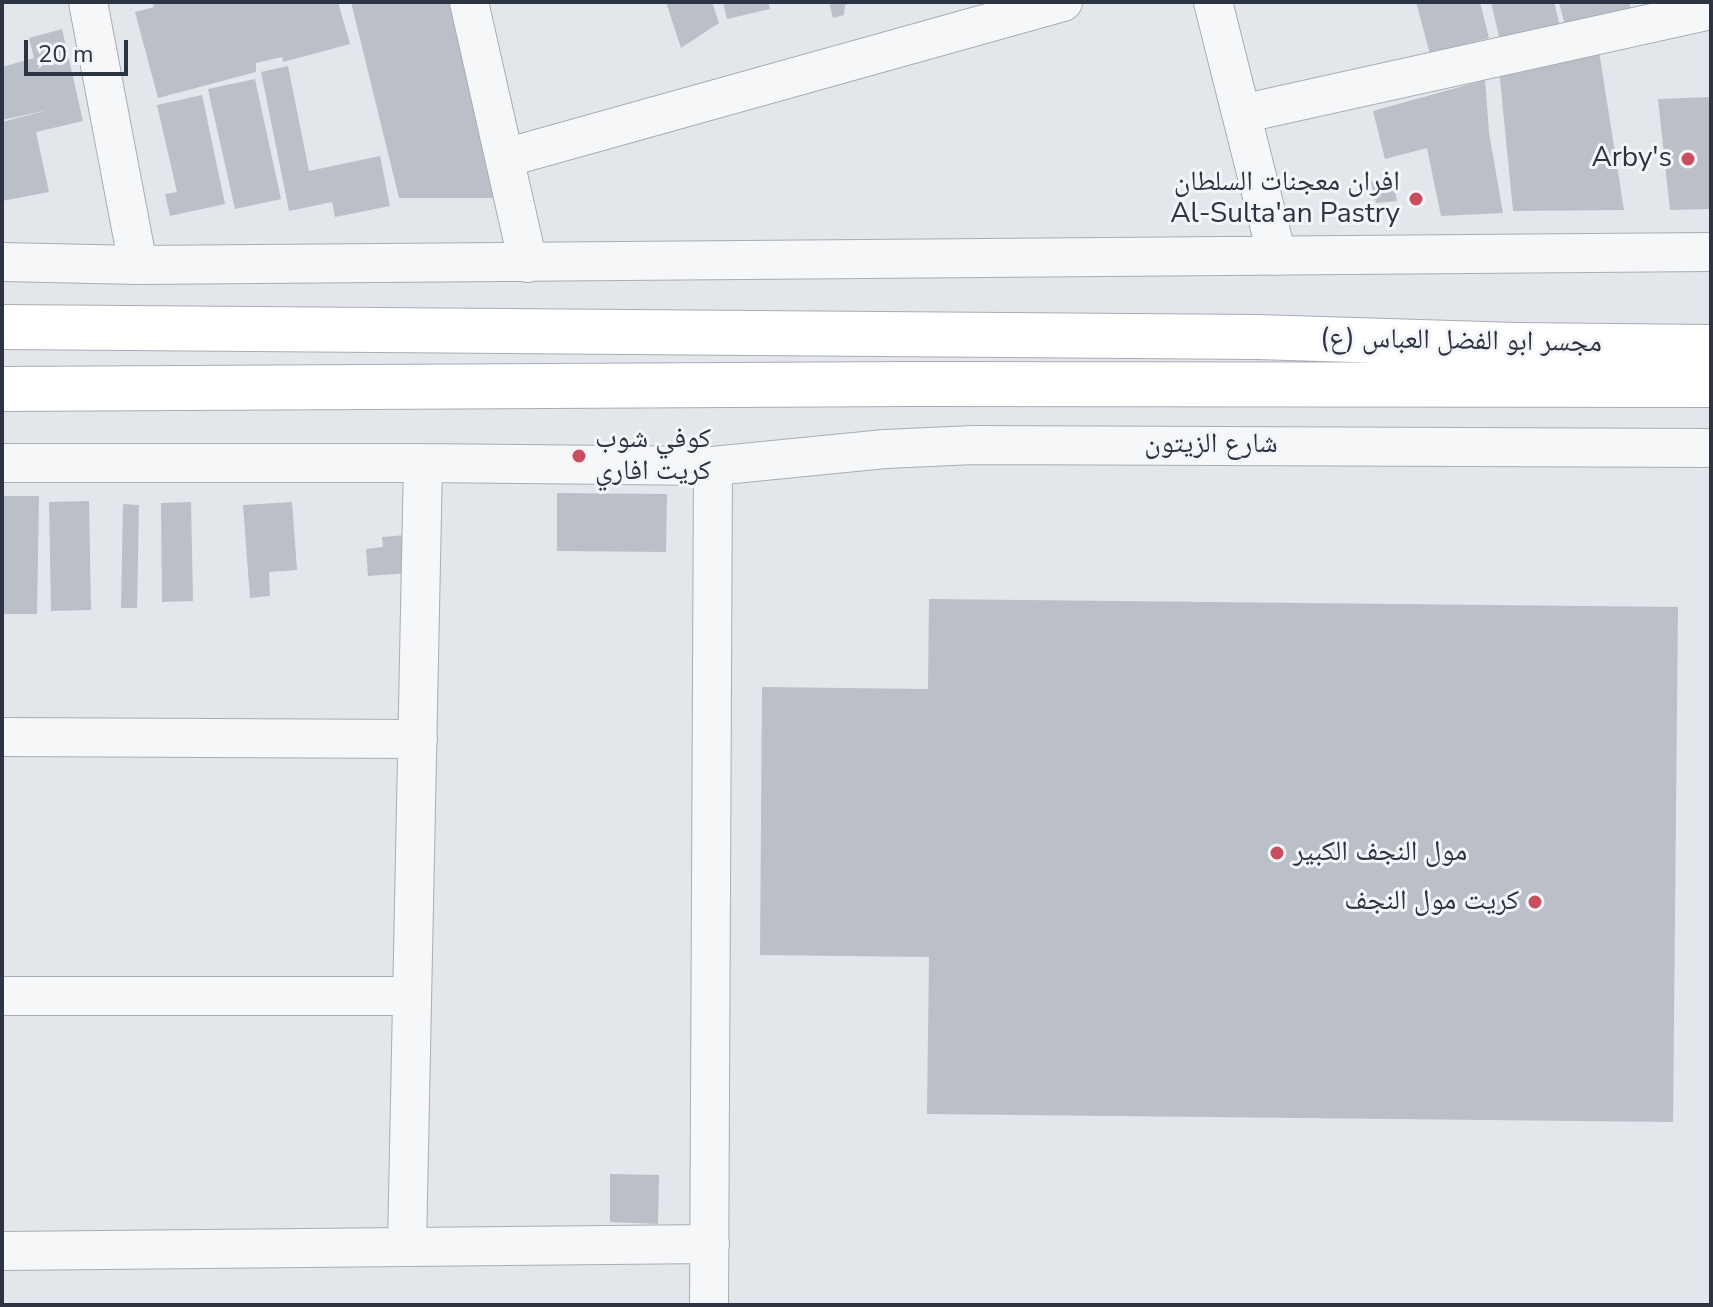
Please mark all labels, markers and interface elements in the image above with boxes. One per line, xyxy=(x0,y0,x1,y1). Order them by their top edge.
scale bar xyxy=(28,24,132,74)
text: 20 m xyxy=(38,38,94,70)
place label: Arby's xyxy=(1591,142,1672,176)
marker: Arby's xyxy=(1679,150,1697,168)
place label: افران معجنات السلطان Al-Sulta'an Pastry xyxy=(1170,166,1400,232)
marker: افران معجنات السلطان Al-Sulta'an Pastry xyxy=(1407,190,1425,208)
street label: مجسر ابو الفضل العباس (ع) xyxy=(1320,323,1602,361)
place label: كوفي شوب كريت افاري xyxy=(595,423,711,489)
street label: شارع الزيتون xyxy=(1144,428,1278,462)
marker: كوفي شوب كريت افاري xyxy=(570,447,588,465)
place label: مول النجف الكبير xyxy=(1293,836,1467,870)
marker: مول النجف الكبير xyxy=(1268,844,1286,862)
place label: كريت مول النجف xyxy=(1344,885,1519,919)
marker: كريت مول النجف xyxy=(1526,893,1544,911)

